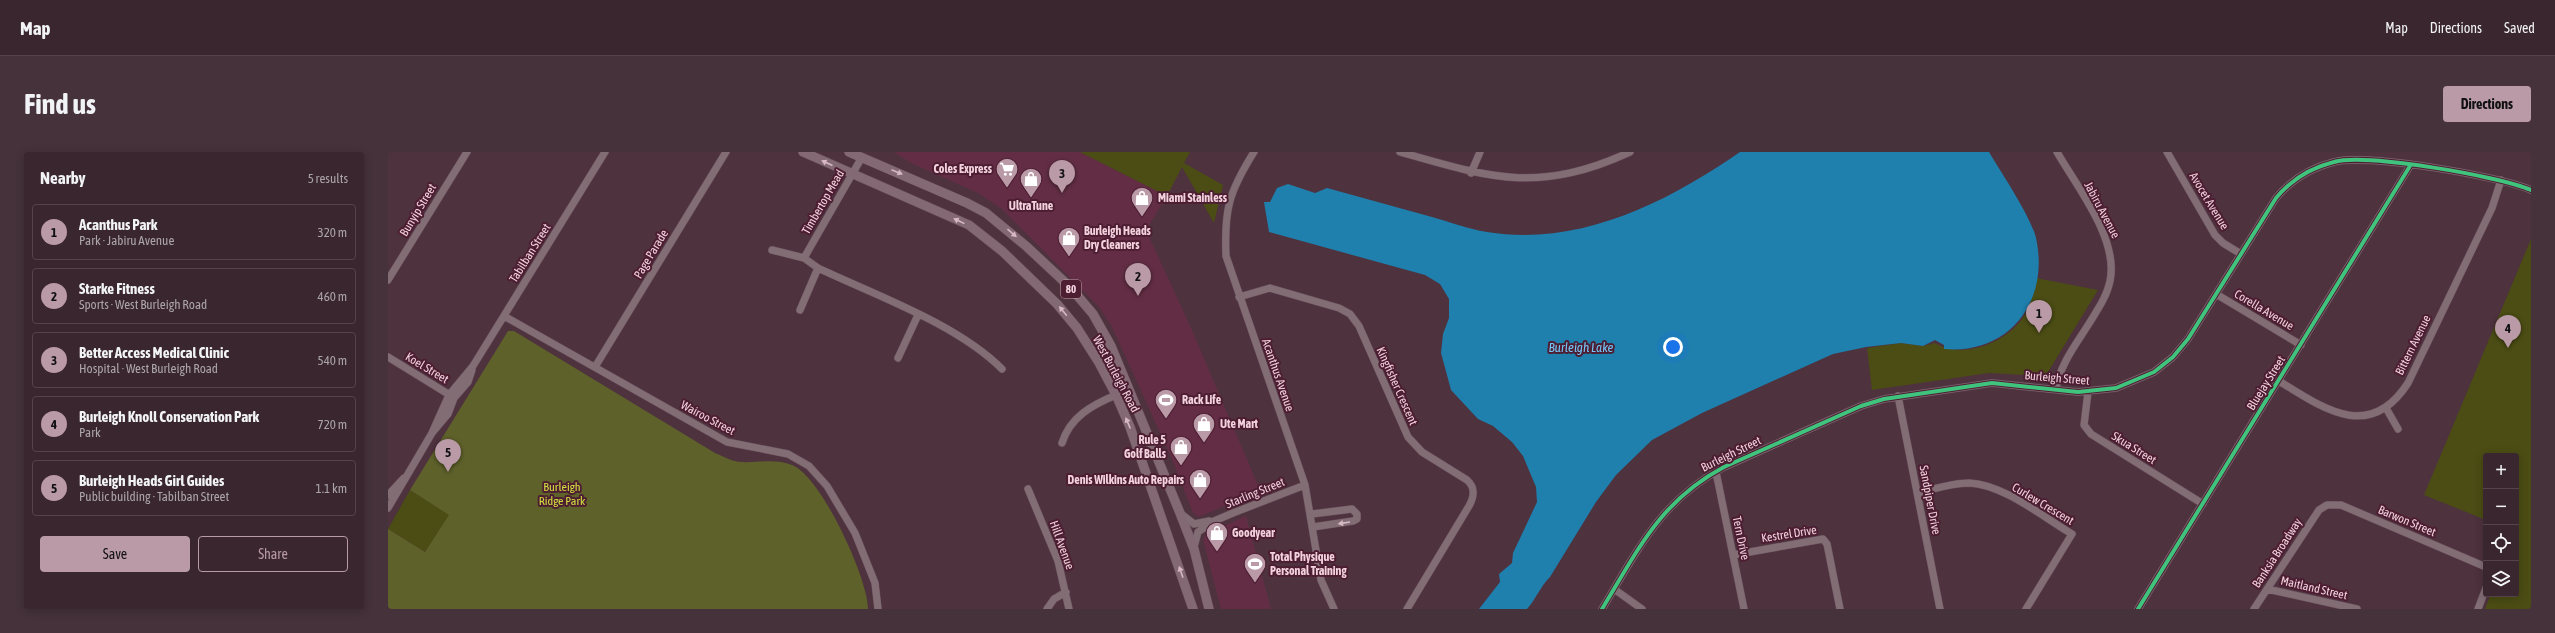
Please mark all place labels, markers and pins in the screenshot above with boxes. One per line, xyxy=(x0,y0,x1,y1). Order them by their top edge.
supermarket icon: Coles Express xyxy=(994,156,1020,189)
pin: 3 xyxy=(1049,160,1075,193)
place label: Coles Express xyxy=(933,162,993,176)
shop icon: UltraTune xyxy=(1018,166,1044,199)
shop icon: Miami Stainless xyxy=(1129,185,1155,218)
place label: Miami Stainless xyxy=(1158,191,1228,205)
place label: UltraTune xyxy=(1009,199,1054,213)
place label: Burleigh Heads Dry Cleaners xyxy=(1084,224,1152,252)
shop icon: Burleigh Heads Dry Cleaners xyxy=(1056,225,1082,258)
pin: 2 xyxy=(1125,263,1151,296)
pin: 1 xyxy=(2026,300,2052,333)
pin: 4 xyxy=(2495,315,2521,348)
sports icon: Rack Life xyxy=(1153,387,1179,420)
place label: Rack Life xyxy=(1182,393,1222,407)
shop icon: Ute Mart xyxy=(1191,411,1217,444)
place label: Ute Mart xyxy=(1220,417,1259,431)
place label: Rule 5 Golf Balls xyxy=(1124,433,1167,461)
shop icon: Rule 5 Golf Balls xyxy=(1168,434,1194,467)
pin: 5 xyxy=(435,439,461,472)
shop icon: Denis Wilkins Auto Repairs xyxy=(1187,467,1213,500)
place label: Denis Wilkins Auto Repairs xyxy=(1068,473,1185,487)
shop icon: Goodyear xyxy=(1204,520,1230,553)
place label: Goodyear xyxy=(1232,526,1275,540)
place label: Total Physique Personal Training xyxy=(1270,550,1347,578)
sports icon: Total Physique Personal Training xyxy=(1242,551,1268,584)

